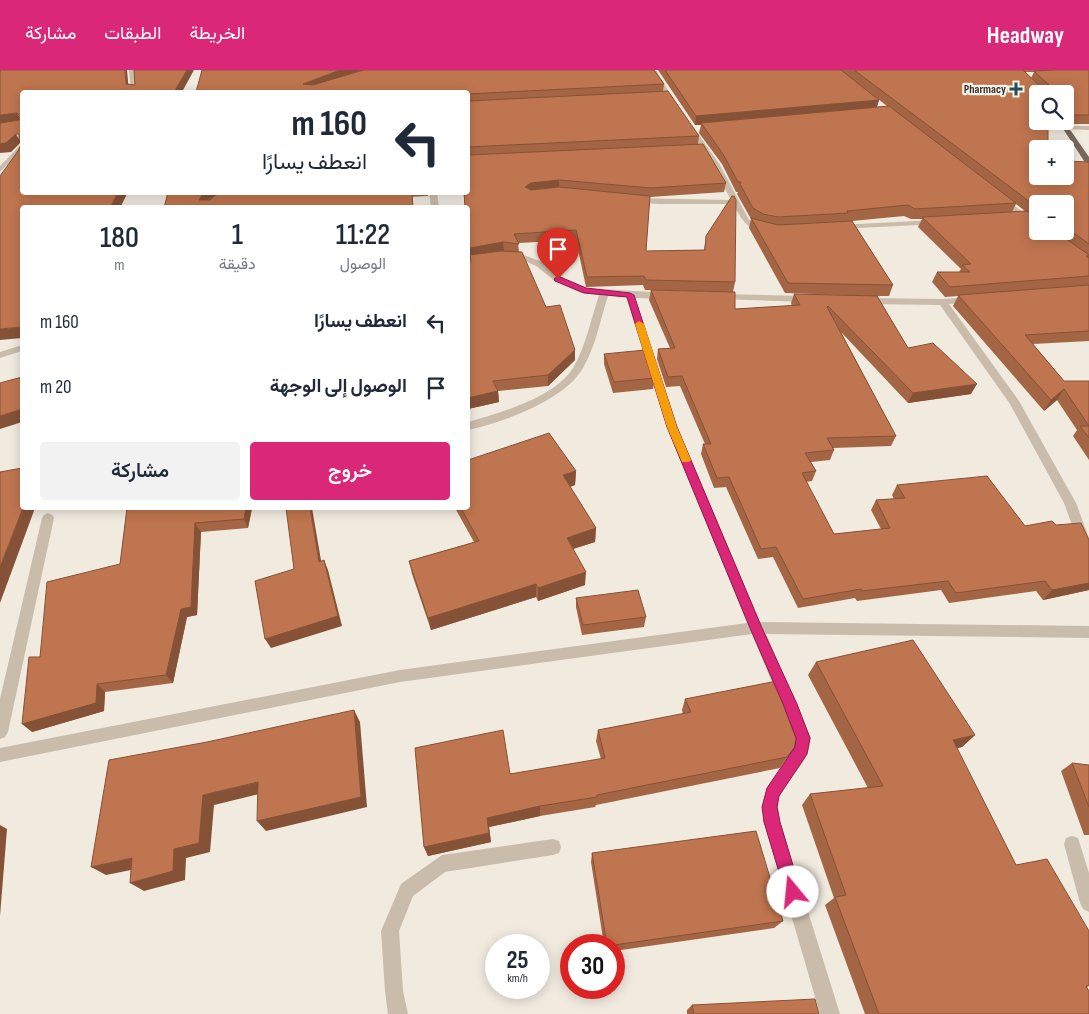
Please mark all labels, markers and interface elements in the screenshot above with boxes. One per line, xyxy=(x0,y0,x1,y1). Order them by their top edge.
text: Headway xyxy=(987,21,1064,50)
text: مشاركة xyxy=(25,23,76,44)
text: الطبقات xyxy=(104,23,161,44)
text: الخريطة xyxy=(189,23,245,44)
place label: Pharmacy xyxy=(964,82,1006,97)
marker: Pharmacy xyxy=(1010,83,1022,95)
map controls xyxy=(1029,85,1074,240)
button: search xyxy=(1029,85,1074,130)
text: 160 m xyxy=(291,103,367,146)
icon: left xyxy=(385,110,450,175)
button: + xyxy=(1029,140,1074,185)
text: انعطف يسارًا xyxy=(262,149,367,176)
button: − xyxy=(1029,195,1074,240)
text: 1 xyxy=(232,217,243,253)
text: 11:22 xyxy=(336,217,390,253)
text: 180 xyxy=(100,220,139,256)
pin xyxy=(537,228,579,279)
icon: arrive xyxy=(544,235,572,263)
text: دقيقة xyxy=(219,255,256,274)
text: الوصول xyxy=(340,255,386,274)
text: m xyxy=(114,256,125,275)
icon: left xyxy=(422,309,450,337)
text: انعطف يسارًا xyxy=(314,310,407,333)
text: 160 m xyxy=(40,311,79,334)
icon: arrive xyxy=(422,374,450,402)
text: الوصول إلى الوجهة xyxy=(270,375,407,398)
text: 20 m xyxy=(40,376,72,399)
button: مشاركة xyxy=(40,442,240,500)
button: خروج xyxy=(250,442,450,500)
position arrow xyxy=(766,865,818,917)
speed limit sign: 30 xyxy=(560,934,625,999)
text: 25 xyxy=(507,945,528,976)
text: km/h xyxy=(507,971,528,986)

